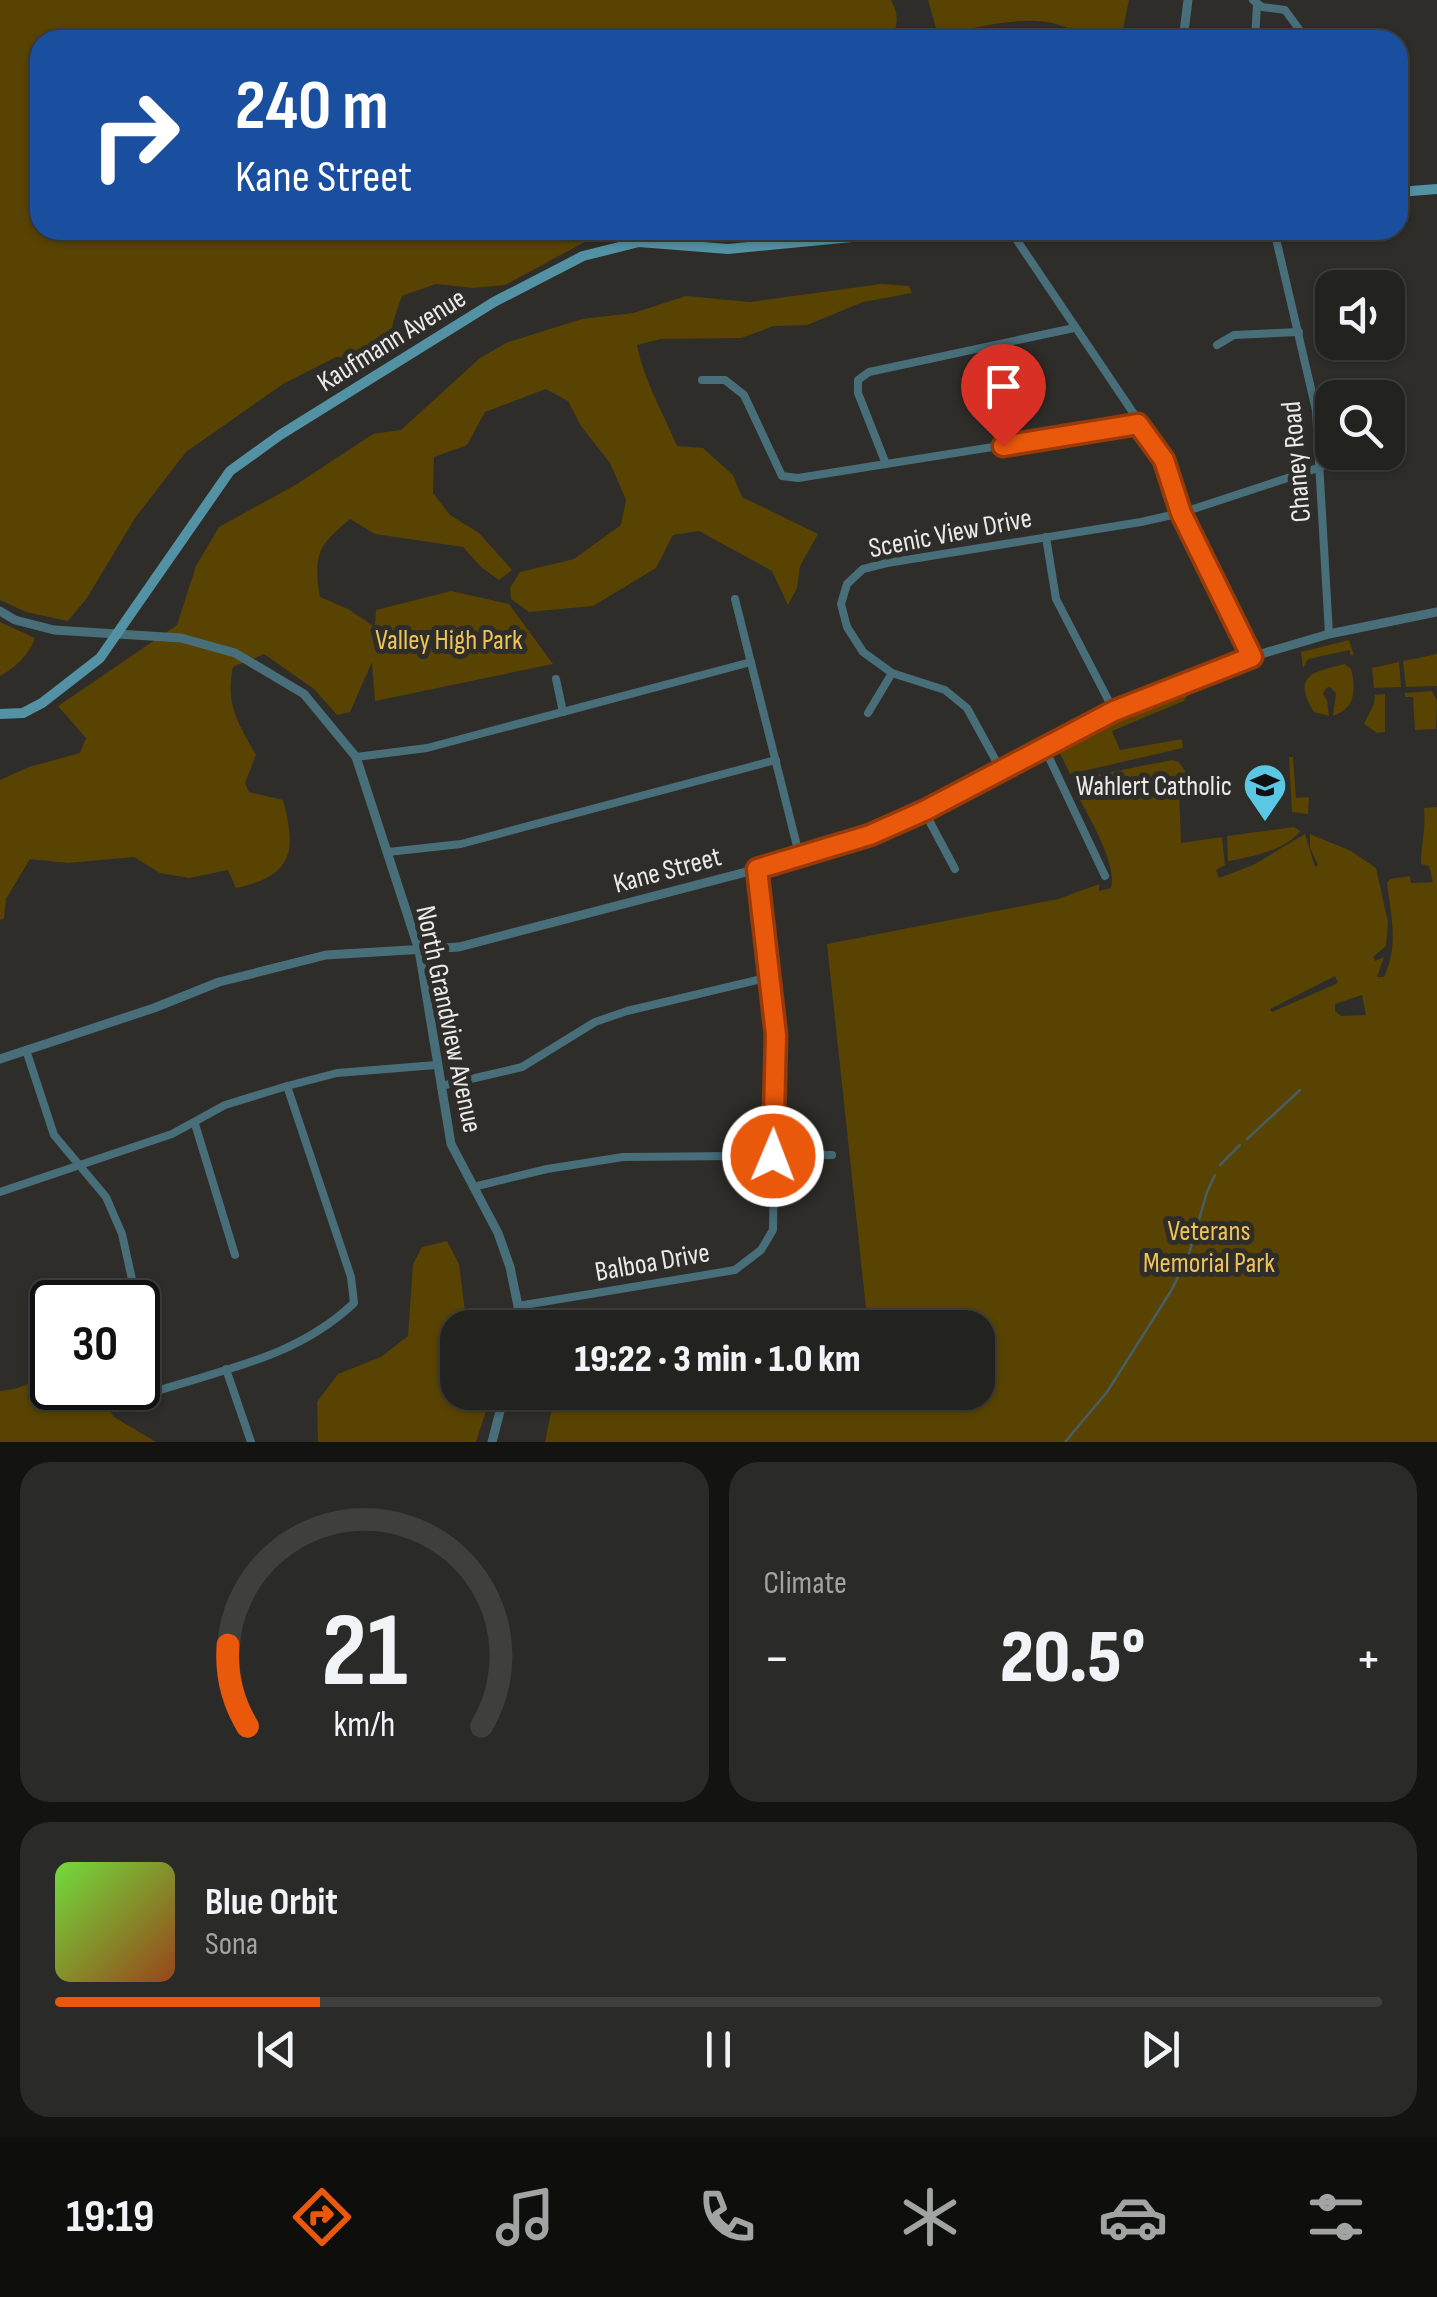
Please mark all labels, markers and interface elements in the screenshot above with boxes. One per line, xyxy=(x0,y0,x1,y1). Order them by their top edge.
text: 240 m xyxy=(235,65,389,149)
icon: right xyxy=(70,70,200,200)
text: Kane Street xyxy=(235,150,412,205)
map controls xyxy=(1315,270,1405,470)
button: sound xyxy=(1315,270,1405,360)
street label: Kaufmann Avenue xyxy=(312,282,472,399)
pin xyxy=(961,344,1046,447)
icon: arrive xyxy=(976,359,1031,414)
button: search xyxy=(1315,380,1405,470)
street label: Chaney Road xyxy=(1275,400,1318,524)
street label: Scenic View Drive xyxy=(866,502,1035,565)
park label: Valley High Park xyxy=(375,624,523,657)
school or university icon: Wahlert Catholic xyxy=(1242,762,1288,823)
place label: Wahlert Catholic xyxy=(1076,770,1232,803)
street label: Kane Street xyxy=(610,840,725,901)
street label: North Grandview Avenue xyxy=(408,903,489,1136)
position arrow xyxy=(721,1104,825,1208)
park label: Veterans Memorial Park xyxy=(1143,1215,1275,1280)
street label: Balboa Drive xyxy=(592,1236,712,1289)
speed limit sign: 30 xyxy=(30,1280,160,1410)
text: 19:22 · 3 min · 1.0 km xyxy=(574,1337,861,1382)
text: Climate xyxy=(764,1564,847,1603)
text: 21 xyxy=(321,1590,407,1715)
text: 20.5° xyxy=(1000,1613,1146,1704)
text: − xyxy=(764,1626,790,1693)
text: + xyxy=(1355,1626,1382,1693)
text: km/h xyxy=(333,1704,395,1747)
text: Blue Orbit xyxy=(205,1880,338,1925)
text: Sona xyxy=(205,1925,258,1964)
icon: previous xyxy=(249,2022,304,2077)
icon: pause xyxy=(691,2022,746,2077)
icon: next xyxy=(1133,2022,1188,2077)
icon: directions xyxy=(287,2182,357,2252)
icon: music xyxy=(490,2182,560,2252)
icon: phone xyxy=(692,2182,762,2252)
icon: climate xyxy=(895,2182,965,2252)
icon: car xyxy=(1098,2182,1168,2252)
icon: filters xyxy=(1301,2182,1371,2252)
text: 19:19 xyxy=(66,2190,154,2245)

